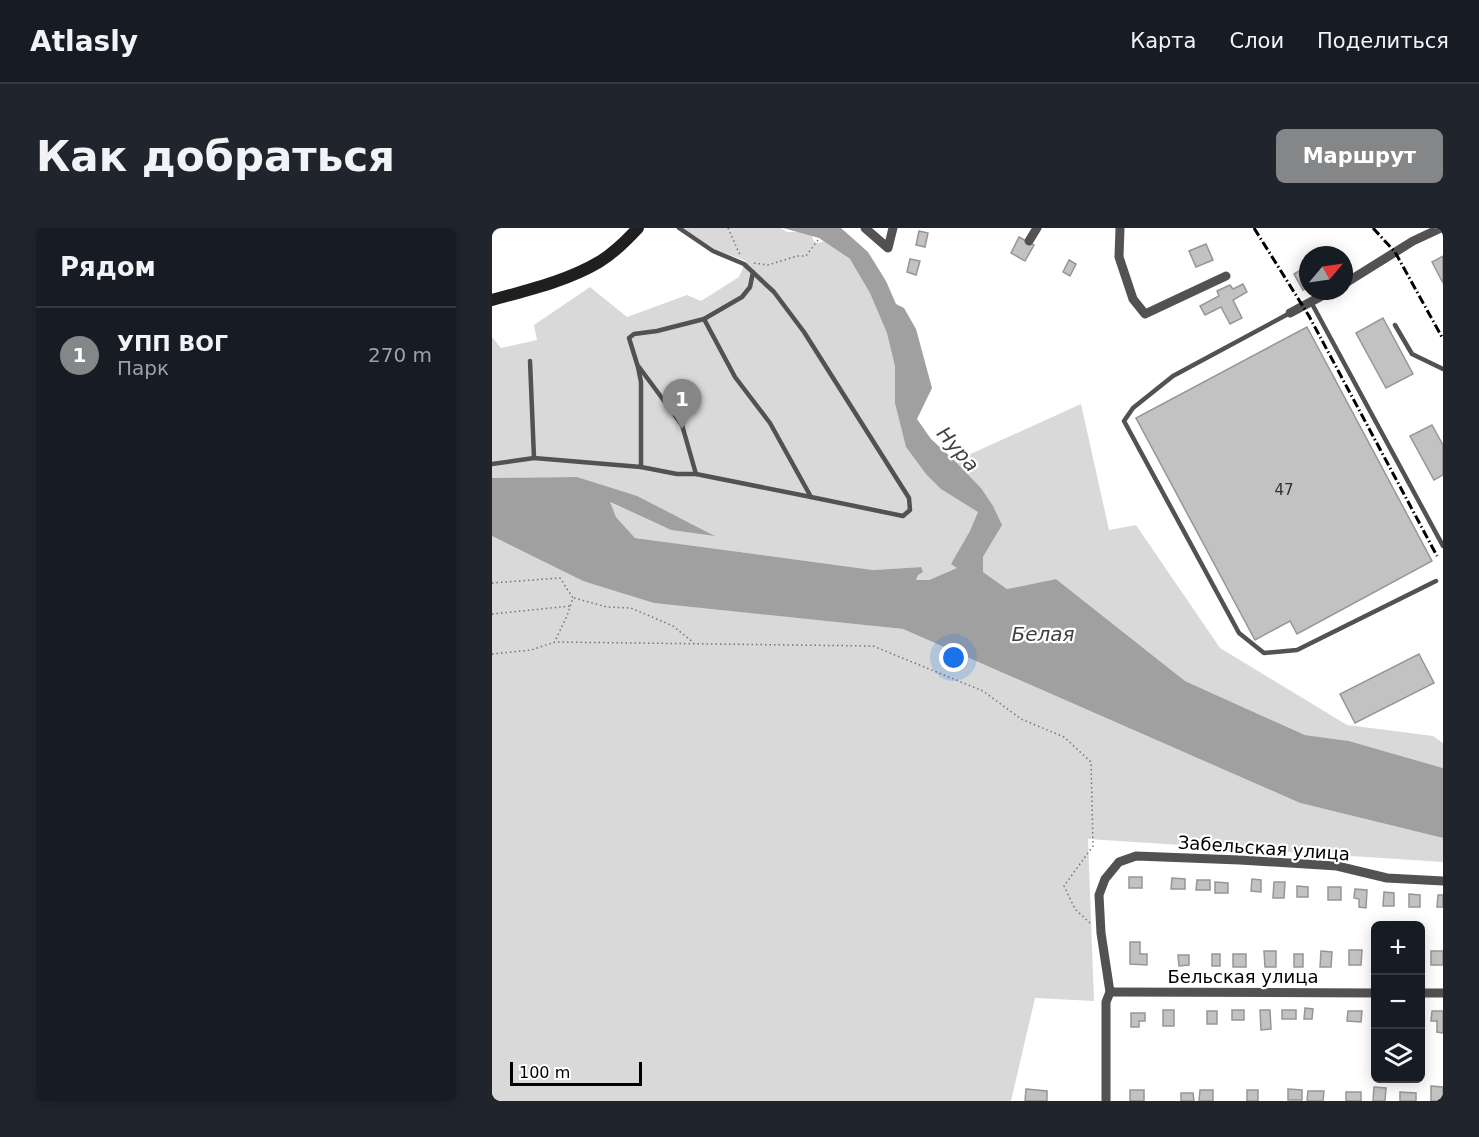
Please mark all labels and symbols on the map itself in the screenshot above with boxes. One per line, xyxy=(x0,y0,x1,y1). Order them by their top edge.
north arrow xyxy=(1299,246,1353,300)
pin: 1 xyxy=(662,380,702,429)
water label: Нура xyxy=(932,422,984,476)
house number: 47 xyxy=(1274,481,1294,499)
water label: Белая xyxy=(1011,622,1075,646)
your location xyxy=(939,643,968,672)
street label: Забельская улица xyxy=(1177,832,1351,864)
street label: Бельская улица xyxy=(1167,966,1319,987)
scale bar xyxy=(510,1059,642,1086)

